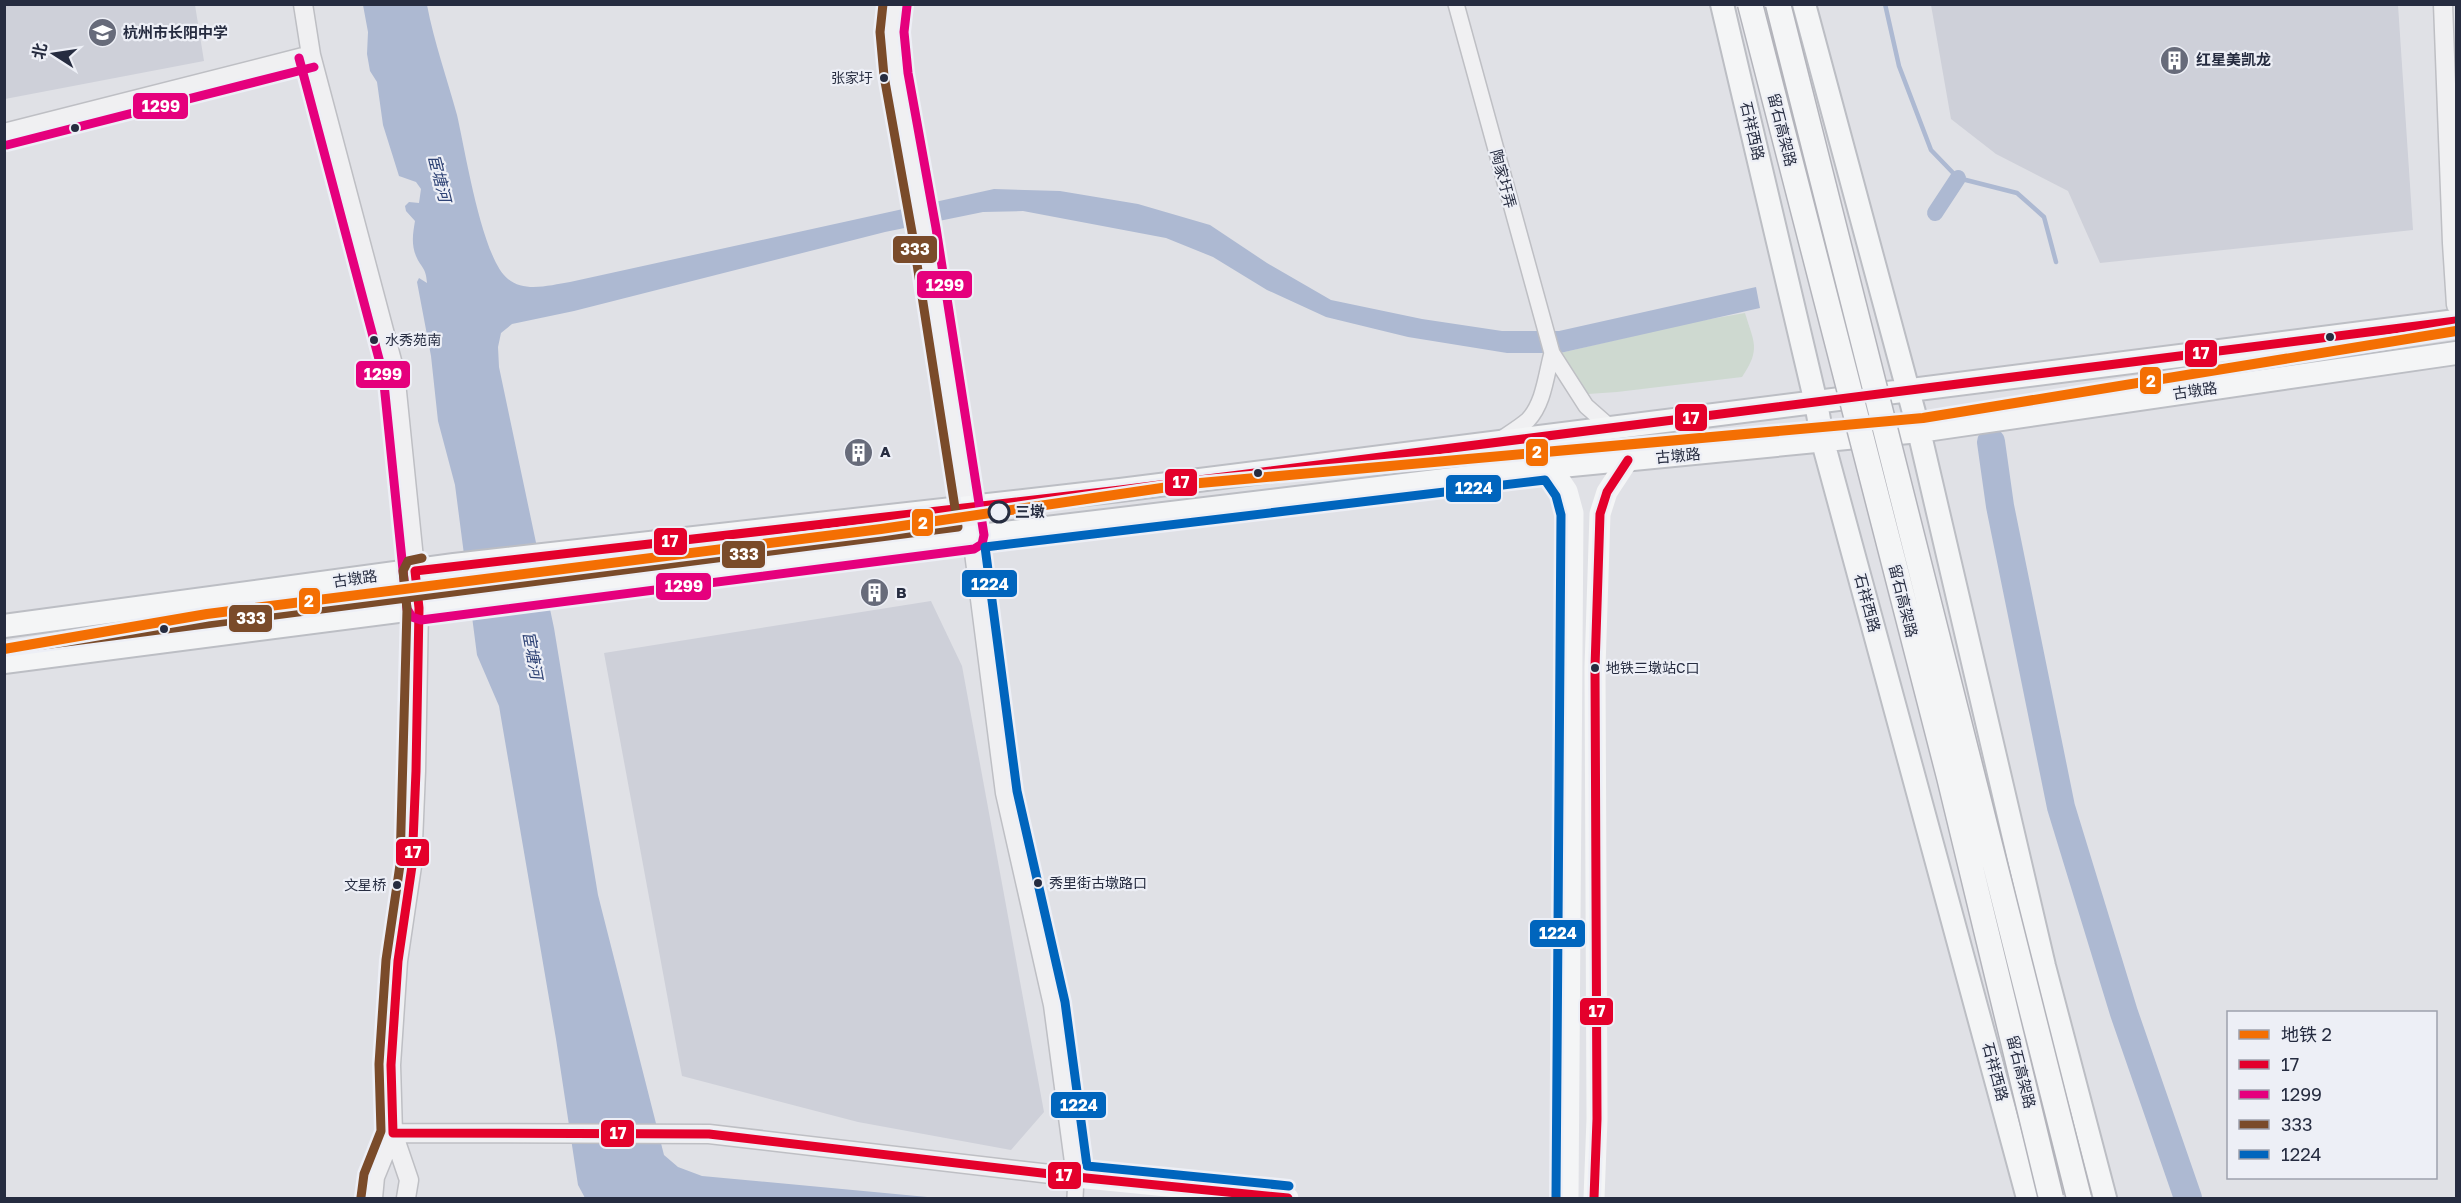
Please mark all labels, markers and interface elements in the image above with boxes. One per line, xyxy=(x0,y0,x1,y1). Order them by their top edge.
school or university icon: 杭州市长阳中学 xyxy=(86,17,118,49)
place label: 杭州市长阳中学 xyxy=(123,23,228,41)
north arrow xyxy=(24,24,84,84)
text: 北 xyxy=(28,41,51,61)
building icon: 红星美凯龙 xyxy=(2159,44,2191,76)
place label: 红星美凯龙 xyxy=(2196,50,2271,68)
place label: 张家圩 xyxy=(831,69,873,86)
marker: 张家圩 xyxy=(878,72,890,84)
street label: 留石高架路 xyxy=(1765,91,1801,168)
line badge: 1299 xyxy=(132,92,189,120)
text: 1299 xyxy=(142,96,180,116)
street label: 石祥西路 xyxy=(1737,100,1768,162)
unlabelled marker xyxy=(69,122,81,134)
street label: 陶家圩弄 xyxy=(1488,147,1520,210)
water label: 宦塘河 xyxy=(424,152,456,207)
line badge: 333 xyxy=(892,235,938,264)
text: 333 xyxy=(900,239,930,259)
line badge: 1299 xyxy=(916,270,973,299)
text: 1299 xyxy=(926,275,964,295)
place label: 水秀苑南 xyxy=(385,331,441,348)
unlabelled marker xyxy=(2324,331,2336,343)
marker: 水秀苑南 xyxy=(368,334,380,346)
line badge: 17 xyxy=(2184,339,2218,368)
text: 17 xyxy=(2193,343,2210,363)
line badge: 1299 xyxy=(355,360,411,389)
text: 1299 xyxy=(364,364,402,384)
line badge: 2 xyxy=(2139,366,2162,395)
text: 2 xyxy=(2146,371,2156,391)
street label: 古墩路 xyxy=(2171,378,2218,402)
line badge: 17 xyxy=(1674,403,1708,432)
text: 17 xyxy=(1683,408,1700,428)
building icon: A xyxy=(843,436,875,468)
line badge: 2 xyxy=(1525,438,1549,467)
place label: A xyxy=(880,442,891,460)
text: 2 xyxy=(1532,442,1542,462)
street label: 古墩路 xyxy=(1655,444,1701,466)
unlabelled marker xyxy=(1252,467,1264,479)
line badge: 17 xyxy=(1164,468,1198,497)
text: 17 xyxy=(1173,472,1190,492)
line badge: 1224 xyxy=(1445,474,1502,503)
text: 1224 xyxy=(1455,478,1493,498)
marker: 三墩 xyxy=(988,501,1010,523)
place label: 三墩 xyxy=(1015,502,1045,520)
line badge: 2 xyxy=(911,508,934,537)
text: 2 xyxy=(918,513,928,533)
line badge: 17 xyxy=(653,527,688,556)
text: 17 xyxy=(662,531,679,551)
line badge: 333 xyxy=(721,540,766,569)
text: 333 xyxy=(729,544,759,564)
street label: 留石高架路 xyxy=(1886,562,1922,639)
street label: 古墩路 xyxy=(331,566,378,590)
line badge: 1224 xyxy=(961,569,1018,598)
street label: 石祥西路 xyxy=(1852,571,1884,634)
line badge: 1299 xyxy=(655,572,712,601)
text: 1224 xyxy=(971,574,1009,594)
text: 1299 xyxy=(665,576,703,596)
building icon: B xyxy=(859,577,891,609)
place label: B xyxy=(896,583,907,601)
line badge: 2 xyxy=(298,587,321,615)
text: 2 xyxy=(304,591,314,611)
line badge: 333 xyxy=(228,604,273,633)
text: 333 xyxy=(236,608,266,628)
unlabelled marker xyxy=(158,623,170,635)
water label: 宦塘河 xyxy=(519,630,548,683)
place label: 地铁三墩站C口 xyxy=(1606,659,1700,676)
marker: 地铁三墩站C口 xyxy=(1589,662,1601,674)
line badge: 17 xyxy=(395,838,430,867)
text: 17 xyxy=(405,842,422,862)
place label: 秀里街古墩路口 xyxy=(1049,874,1147,891)
place label: 文星桥 xyxy=(344,876,386,893)
marker: 秀里街古墩路口 xyxy=(1032,877,1044,889)
marker: 文星桥 xyxy=(391,879,403,891)
line badge: 1224 xyxy=(1529,919,1586,948)
text: 1224 xyxy=(1539,923,1577,943)
line badge: 17 xyxy=(1579,997,1614,1026)
text: 17 xyxy=(1589,1001,1606,1021)
legend xyxy=(2227,1011,2437,1179)
text: 地铁 2 xyxy=(2281,1023,2332,1045)
street label: 留石高架路 xyxy=(2004,1033,2040,1110)
street label: 石祥西路 xyxy=(1980,1040,2012,1103)
text: 17 xyxy=(2281,1053,2299,1075)
text: 1299 xyxy=(2281,1083,2322,1105)
line badge: 1224 xyxy=(1050,1091,1107,1119)
text: 1224 xyxy=(1060,1095,1098,1115)
text: 333 xyxy=(2281,1113,2313,1135)
line badge: 17 xyxy=(600,1119,635,1148)
text: 17 xyxy=(610,1123,627,1143)
text: 1224 xyxy=(2281,1143,2322,1165)
line badge: 17 xyxy=(1047,1161,1082,1190)
text: 17 xyxy=(1056,1165,1073,1185)

